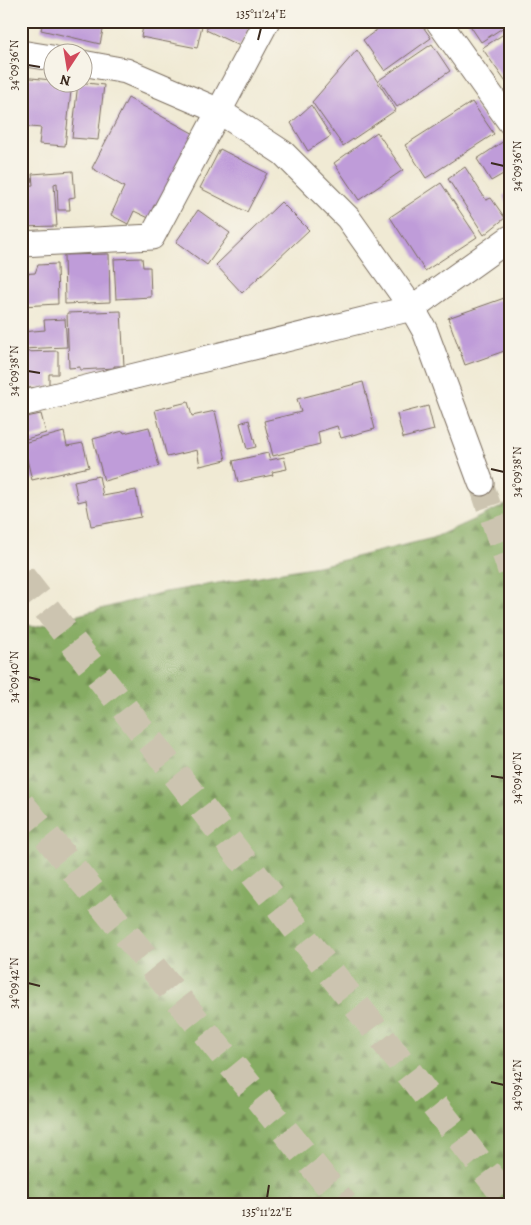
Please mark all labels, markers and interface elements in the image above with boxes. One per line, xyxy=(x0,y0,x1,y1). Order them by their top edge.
text: 135°11'24"E xyxy=(236,6,286,22)
text: 34°09'36"N xyxy=(6,39,22,90)
north arrow xyxy=(42,42,92,92)
text: N xyxy=(58,70,72,91)
text: 34°09'36"N xyxy=(509,140,525,191)
text: 34°09'38"N xyxy=(6,345,22,397)
text: 34°09'38"N xyxy=(509,446,525,498)
text: 34°09'40"N xyxy=(6,651,22,703)
text: 34°09'40"N xyxy=(509,752,525,804)
text: 34°09'42"N xyxy=(6,957,22,1009)
text: 34°09'42"N xyxy=(509,1059,525,1111)
text: 135°11'22"E xyxy=(242,1204,292,1220)

